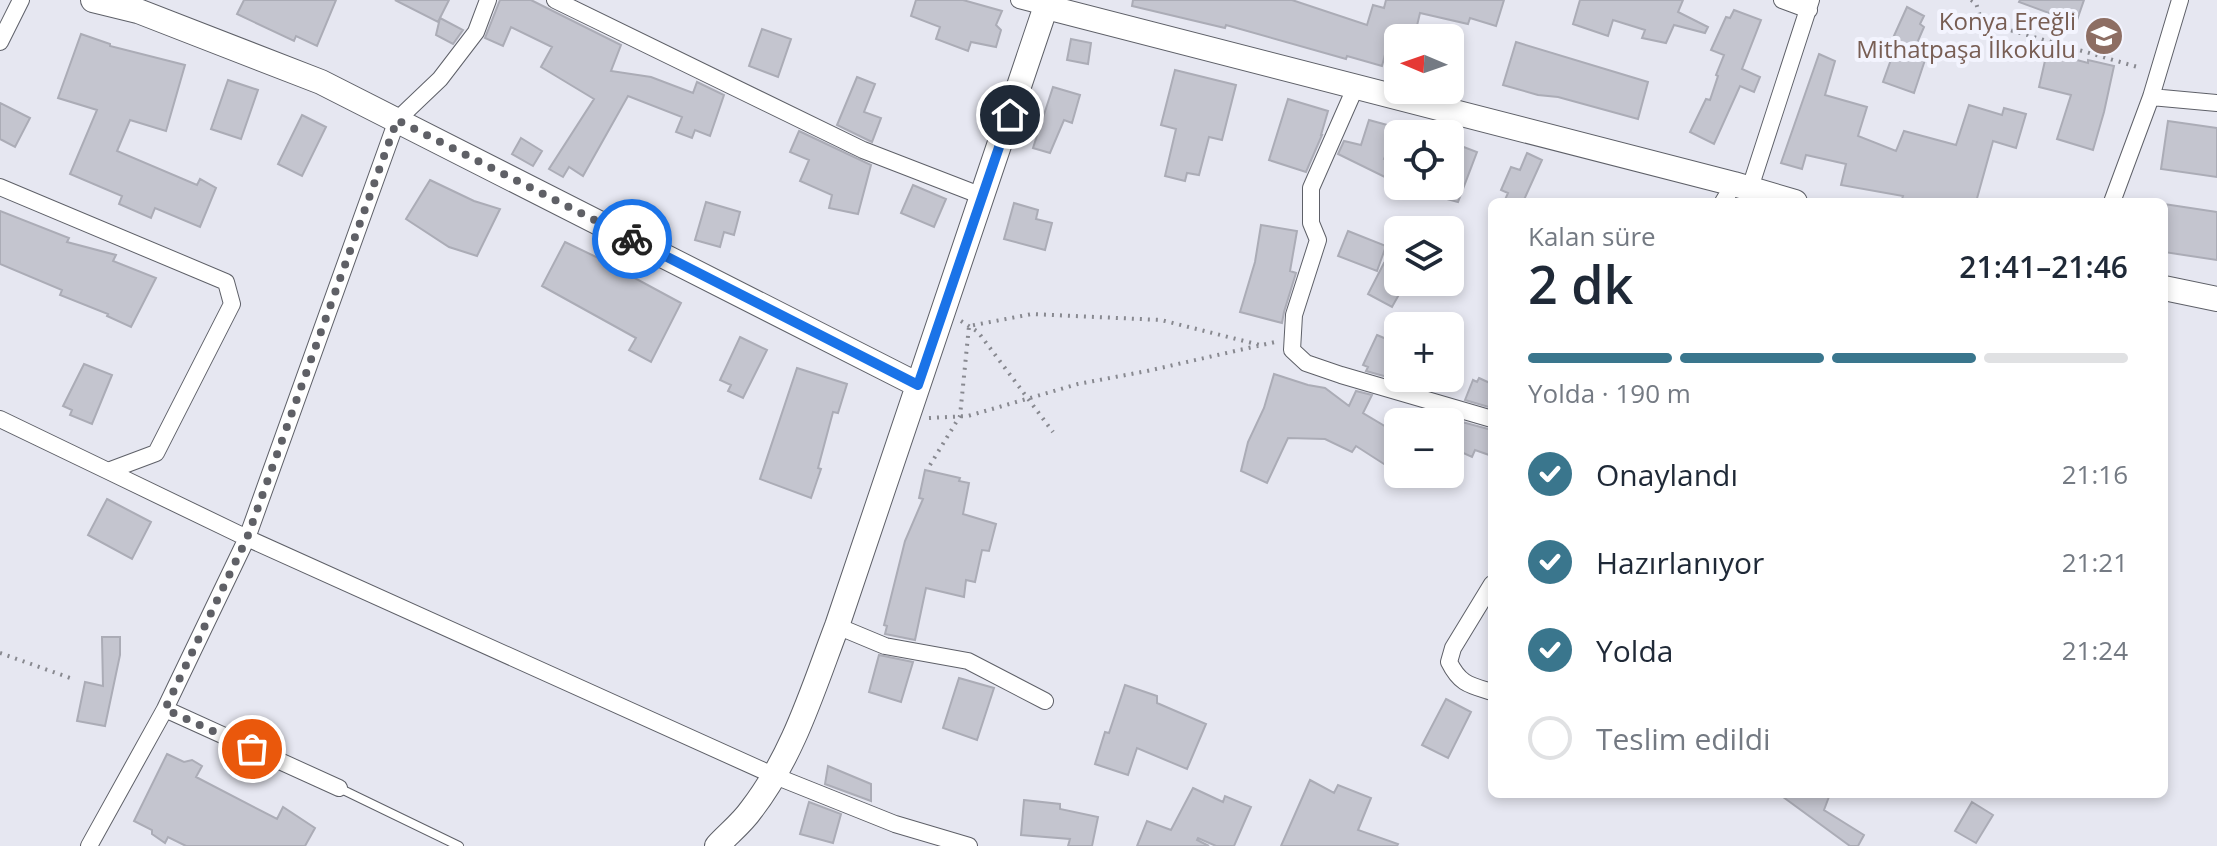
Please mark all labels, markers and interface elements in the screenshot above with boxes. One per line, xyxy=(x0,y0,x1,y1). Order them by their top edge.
place label: Konya Ereğli Mithatpaşa İlkokulu xyxy=(1856,4,2076,65)
school or university icon: Konya Ereğli Mithatpaşa İlkokulu xyxy=(2083,15,2125,57)
north arrow xyxy=(1384,24,1464,104)
map controls xyxy=(1384,24,1464,488)
pin xyxy=(976,81,1044,149)
icon: home xyxy=(988,93,1032,137)
button: locate xyxy=(1384,120,1464,200)
courier xyxy=(592,199,672,279)
button: layers xyxy=(1384,216,1464,296)
icon: bike xyxy=(610,217,654,261)
text: Kalan süre xyxy=(1528,218,1656,254)
text: 21:41–21:46 xyxy=(1959,246,2128,287)
text: 2 dk xyxy=(1528,248,1633,319)
button: + xyxy=(1384,312,1464,392)
text: Yolda · 190 m xyxy=(1528,375,1691,411)
button: − xyxy=(1384,408,1464,488)
icon: check xyxy=(1528,452,1572,496)
text: Onaylandı xyxy=(1596,454,1738,495)
text: 21:16 xyxy=(2062,456,2128,492)
icon: check xyxy=(1528,540,1572,584)
text: Hazırlanıyor xyxy=(1596,542,1764,583)
text: 21:21 xyxy=(2062,544,2128,580)
icon: check xyxy=(1528,628,1572,672)
text: Yolda xyxy=(1596,630,1673,671)
text: 21:24 xyxy=(2062,632,2128,668)
pin xyxy=(218,715,286,783)
text: Teslim edildi xyxy=(1596,718,1771,759)
icon: bag xyxy=(230,727,274,771)

